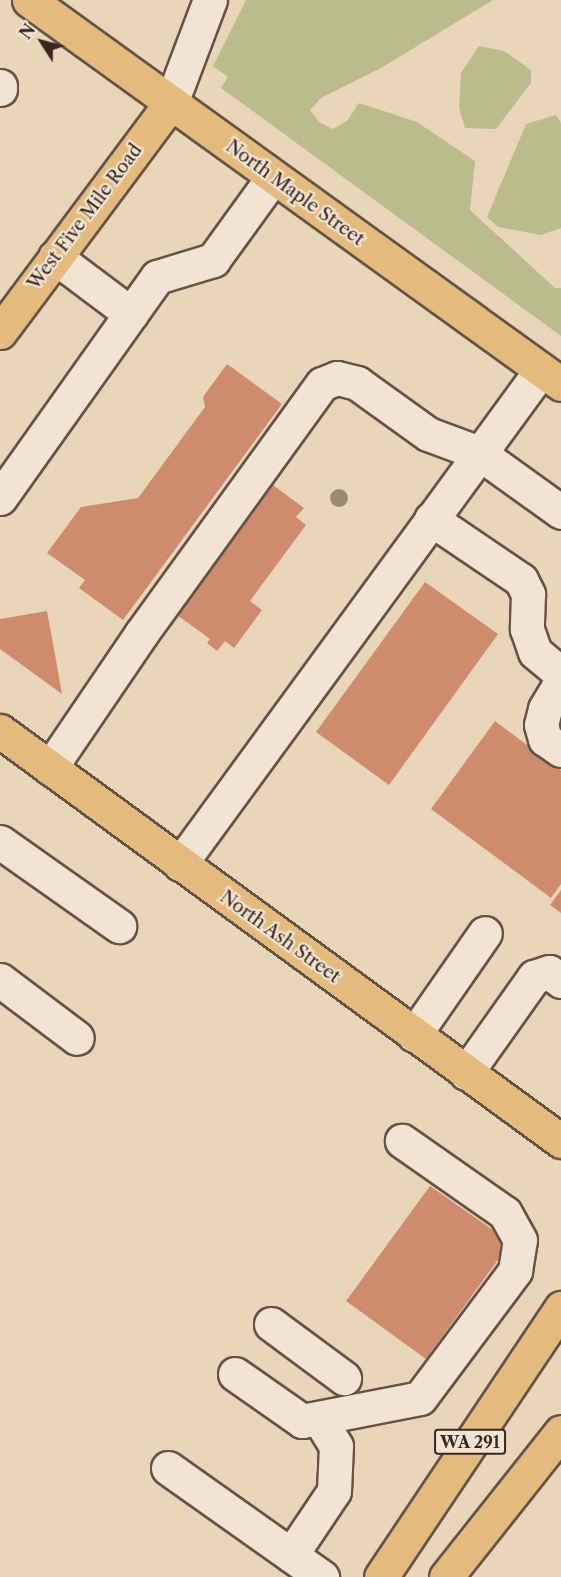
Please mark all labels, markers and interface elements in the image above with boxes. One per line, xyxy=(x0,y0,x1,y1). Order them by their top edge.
north arrow xyxy=(12,12,72,72)
text: N xyxy=(15,20,40,43)
street label: North Maple Street xyxy=(222,136,368,250)
street label: West Five Mile Road xyxy=(23,140,147,294)
street label: North Ash Street xyxy=(216,886,344,988)
road number: WA 291 xyxy=(432,1429,508,1455)

